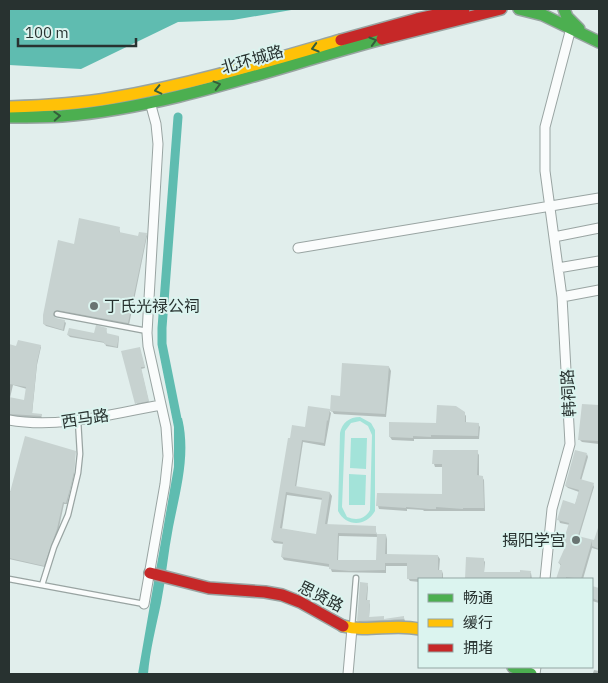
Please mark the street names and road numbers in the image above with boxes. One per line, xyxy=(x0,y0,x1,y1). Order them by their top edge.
street label: 北环城路 xyxy=(218,41,286,77)
street label: 韩祠路 xyxy=(557,369,579,417)
street label: 西马路 xyxy=(60,404,110,432)
street label: 思贤路 xyxy=(295,576,347,616)

